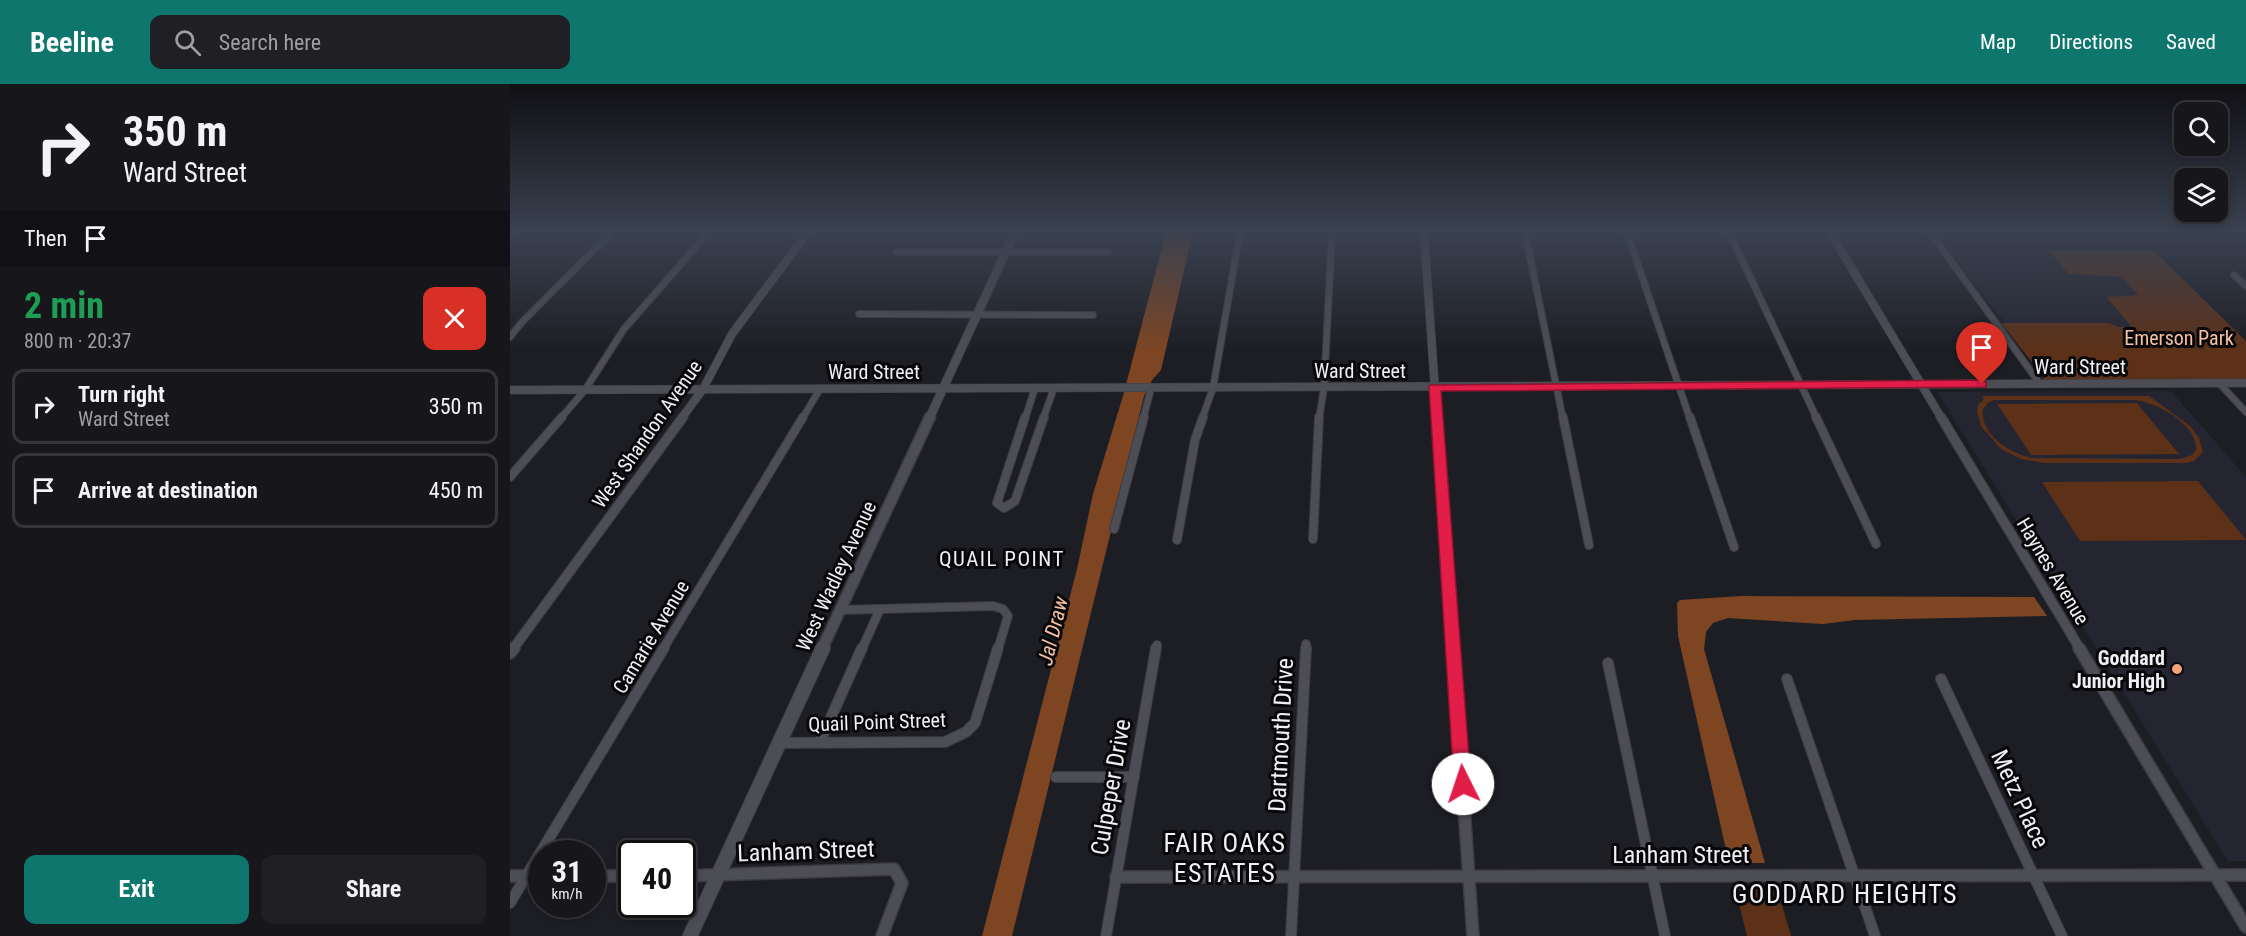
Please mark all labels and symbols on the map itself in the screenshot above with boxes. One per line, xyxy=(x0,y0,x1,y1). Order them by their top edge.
pin xyxy=(1956,322,2007,384)
park label: Emerson Park xyxy=(2124,326,2234,350)
street label: West Shandon Avenue xyxy=(587,355,707,513)
street label: Ward Street xyxy=(2034,355,2126,379)
street label: Ward Street xyxy=(1314,359,1406,383)
street label: Ward Street xyxy=(828,360,920,384)
street label: West Wadley Avenue xyxy=(791,497,881,655)
street label: Haynes Avenue xyxy=(2012,513,2094,629)
district label: QUAIL POINT xyxy=(939,547,1065,571)
street label: Camarie Avenue xyxy=(608,576,694,698)
water label: Jal Draw xyxy=(1033,594,1073,668)
place label: Goddard Junior High xyxy=(2072,646,2165,693)
street label: Dartmouth Drive xyxy=(1263,657,1299,813)
marker: Goddard Junior High xyxy=(2170,662,2184,676)
street label: Quail Point Street xyxy=(808,708,946,736)
street label: Culpeper Drive xyxy=(1085,717,1137,857)
street label: Metz Place xyxy=(1985,745,2055,853)
position arrow xyxy=(1431,752,1495,816)
district label: FAIR OAKS ESTATES xyxy=(1163,828,1287,888)
street label: Lanham Street xyxy=(737,835,875,867)
speed limit sign: 40 xyxy=(618,840,696,918)
street label: Lanham Street xyxy=(1612,841,1750,869)
district label: GODDARD HEIGHTS xyxy=(1732,879,1958,909)

